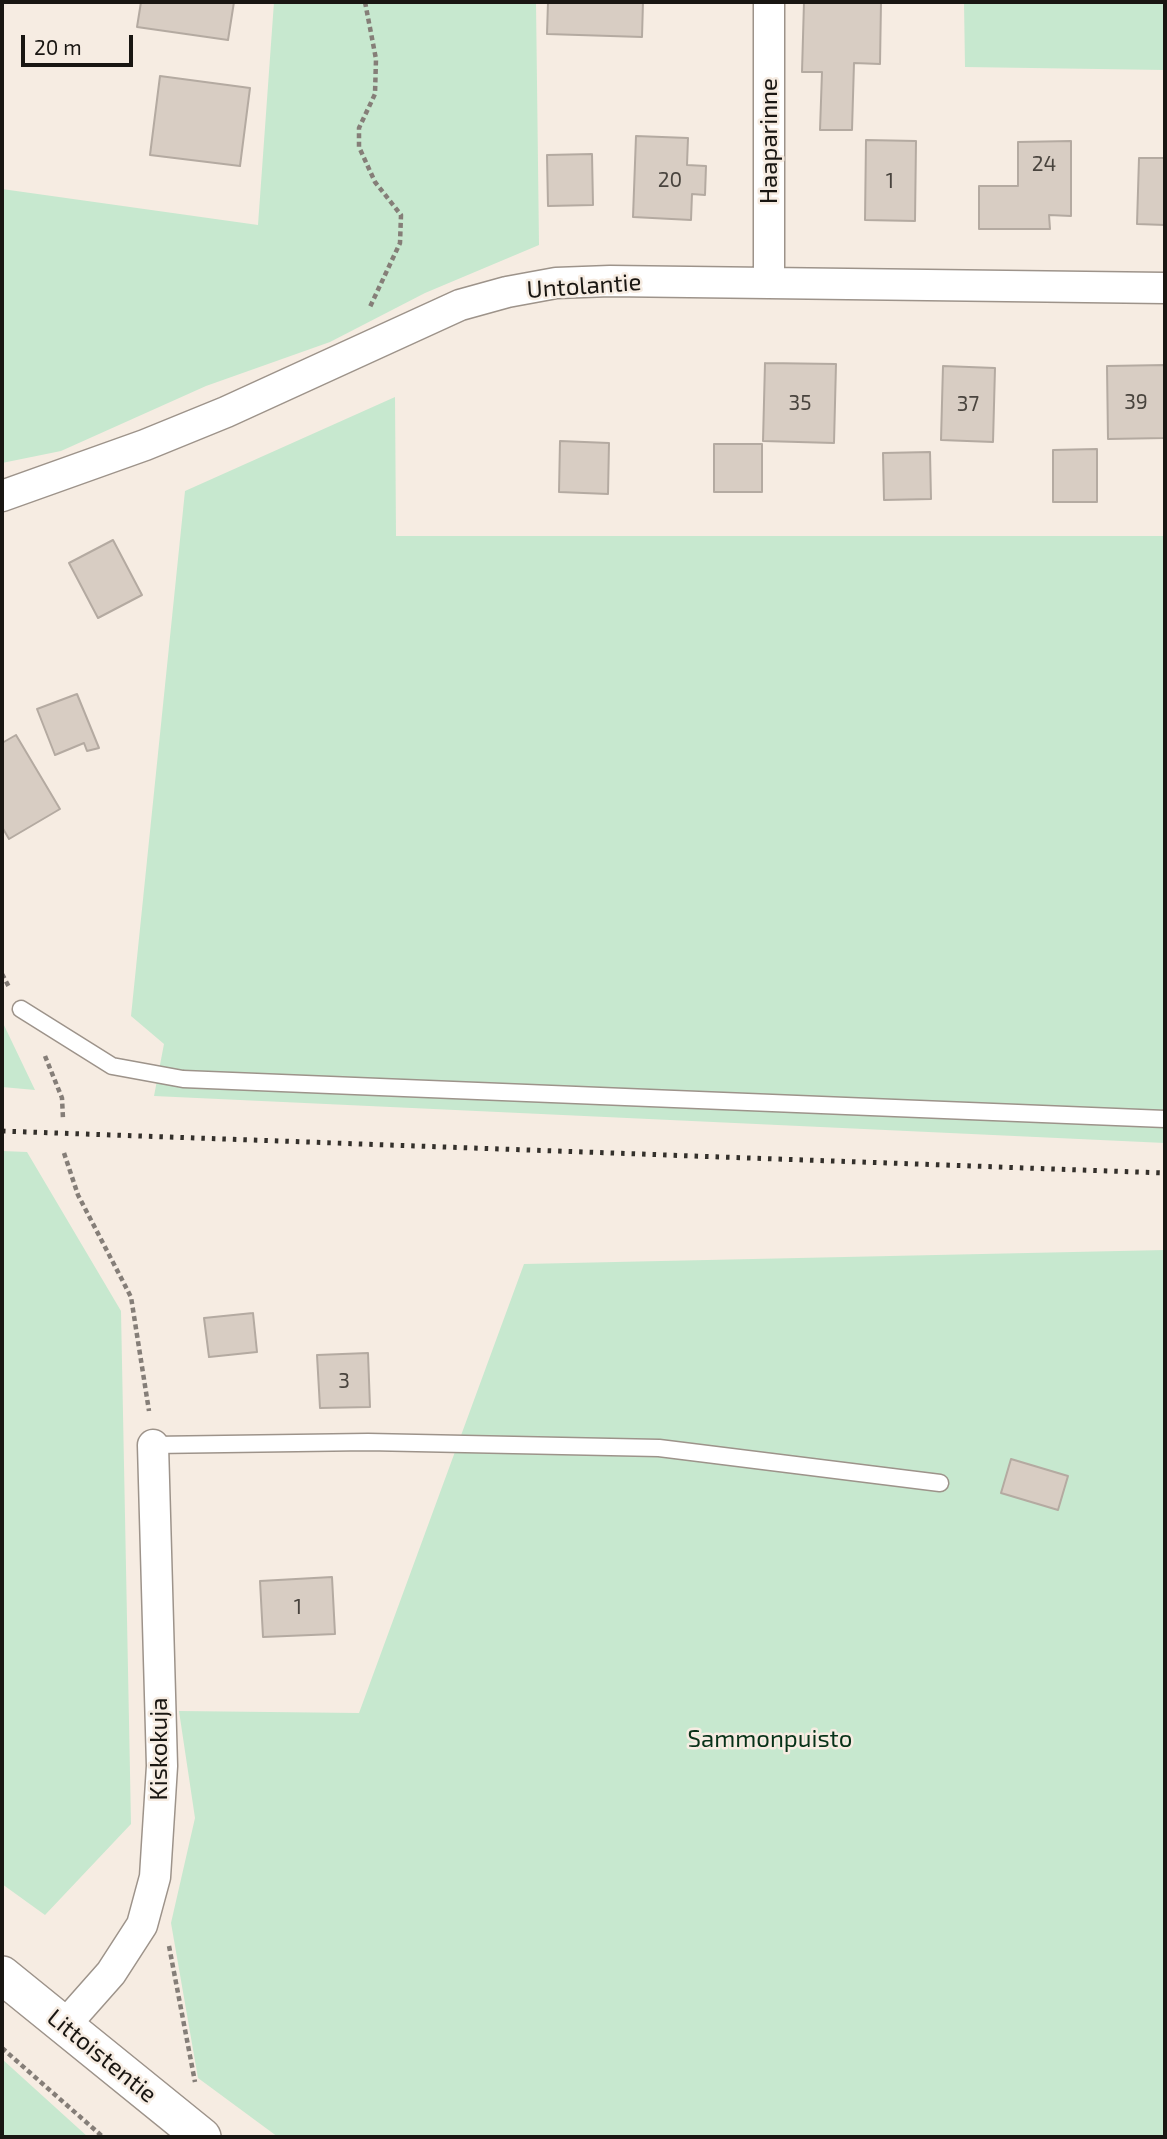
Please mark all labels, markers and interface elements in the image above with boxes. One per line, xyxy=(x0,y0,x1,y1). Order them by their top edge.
scale bar xyxy=(24,21,136,65)
text: 20 m xyxy=(34,34,82,59)
street label: Haaparinne xyxy=(755,78,783,204)
house number: 24 xyxy=(1032,151,1056,177)
house number: 20 xyxy=(658,167,682,193)
house number: 1 xyxy=(886,168,894,194)
street label: Untolantie xyxy=(526,268,642,304)
house number: 39 xyxy=(1124,389,1148,415)
house number: 35 xyxy=(789,390,811,416)
house number: 37 xyxy=(957,391,979,417)
house number: 3 xyxy=(338,1368,350,1394)
house number: 1 xyxy=(294,1594,302,1620)
street label: Kiskokuja xyxy=(145,1698,173,1800)
park label: Sammonpuisto xyxy=(688,1725,852,1753)
street label: Littoistentie xyxy=(42,2003,162,2109)

